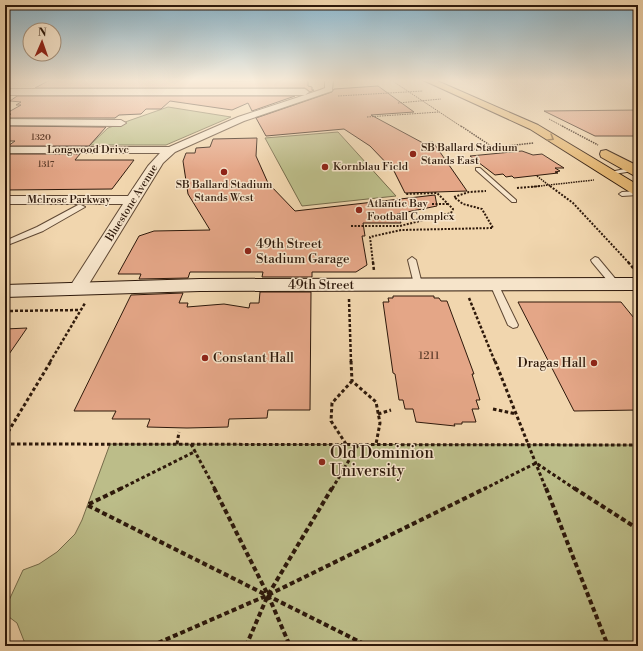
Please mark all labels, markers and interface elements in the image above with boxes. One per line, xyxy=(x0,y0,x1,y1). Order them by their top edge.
north arrow xyxy=(22,22,62,62)
text: N xyxy=(38,26,47,40)
house number: 1320 xyxy=(31,132,51,143)
one-way arrow xyxy=(547,133,554,140)
place label: SB Ballard Stadium Stands East xyxy=(421,141,518,168)
street label: Longwood Drive xyxy=(47,143,129,157)
marker: SB Ballard Stadium Stands East xyxy=(408,149,418,159)
house number: 1317 xyxy=(38,159,55,170)
place label: Kornblau Field xyxy=(333,160,409,174)
street label: Bluestone Avenue xyxy=(102,161,162,245)
marker: Kornblau Field xyxy=(320,162,330,172)
marker: SB Ballard Stadium Stands West xyxy=(219,167,229,177)
place label: SB Ballard Stadium Stands West xyxy=(176,178,273,205)
street label: Melrose Parkway xyxy=(27,193,111,207)
place label: Atlantic Bay Football Complex xyxy=(366,197,455,224)
marker: Atlantic Bay Football Complex xyxy=(354,205,364,215)
place label: 49th Street Stadium Garage xyxy=(256,236,350,267)
marker: 49th Street Stadium Garage xyxy=(243,246,253,256)
street label: 49th Street xyxy=(288,277,354,293)
house number: 1211 xyxy=(418,349,440,363)
place label: Constant Hall xyxy=(213,350,294,366)
marker: Constant Hall xyxy=(200,353,210,363)
place label: Dragas Hall xyxy=(517,355,586,371)
marker: Dragas Hall xyxy=(589,358,599,368)
place label: Old Dominion University xyxy=(330,443,434,481)
marker: Old Dominion University xyxy=(317,457,327,467)

